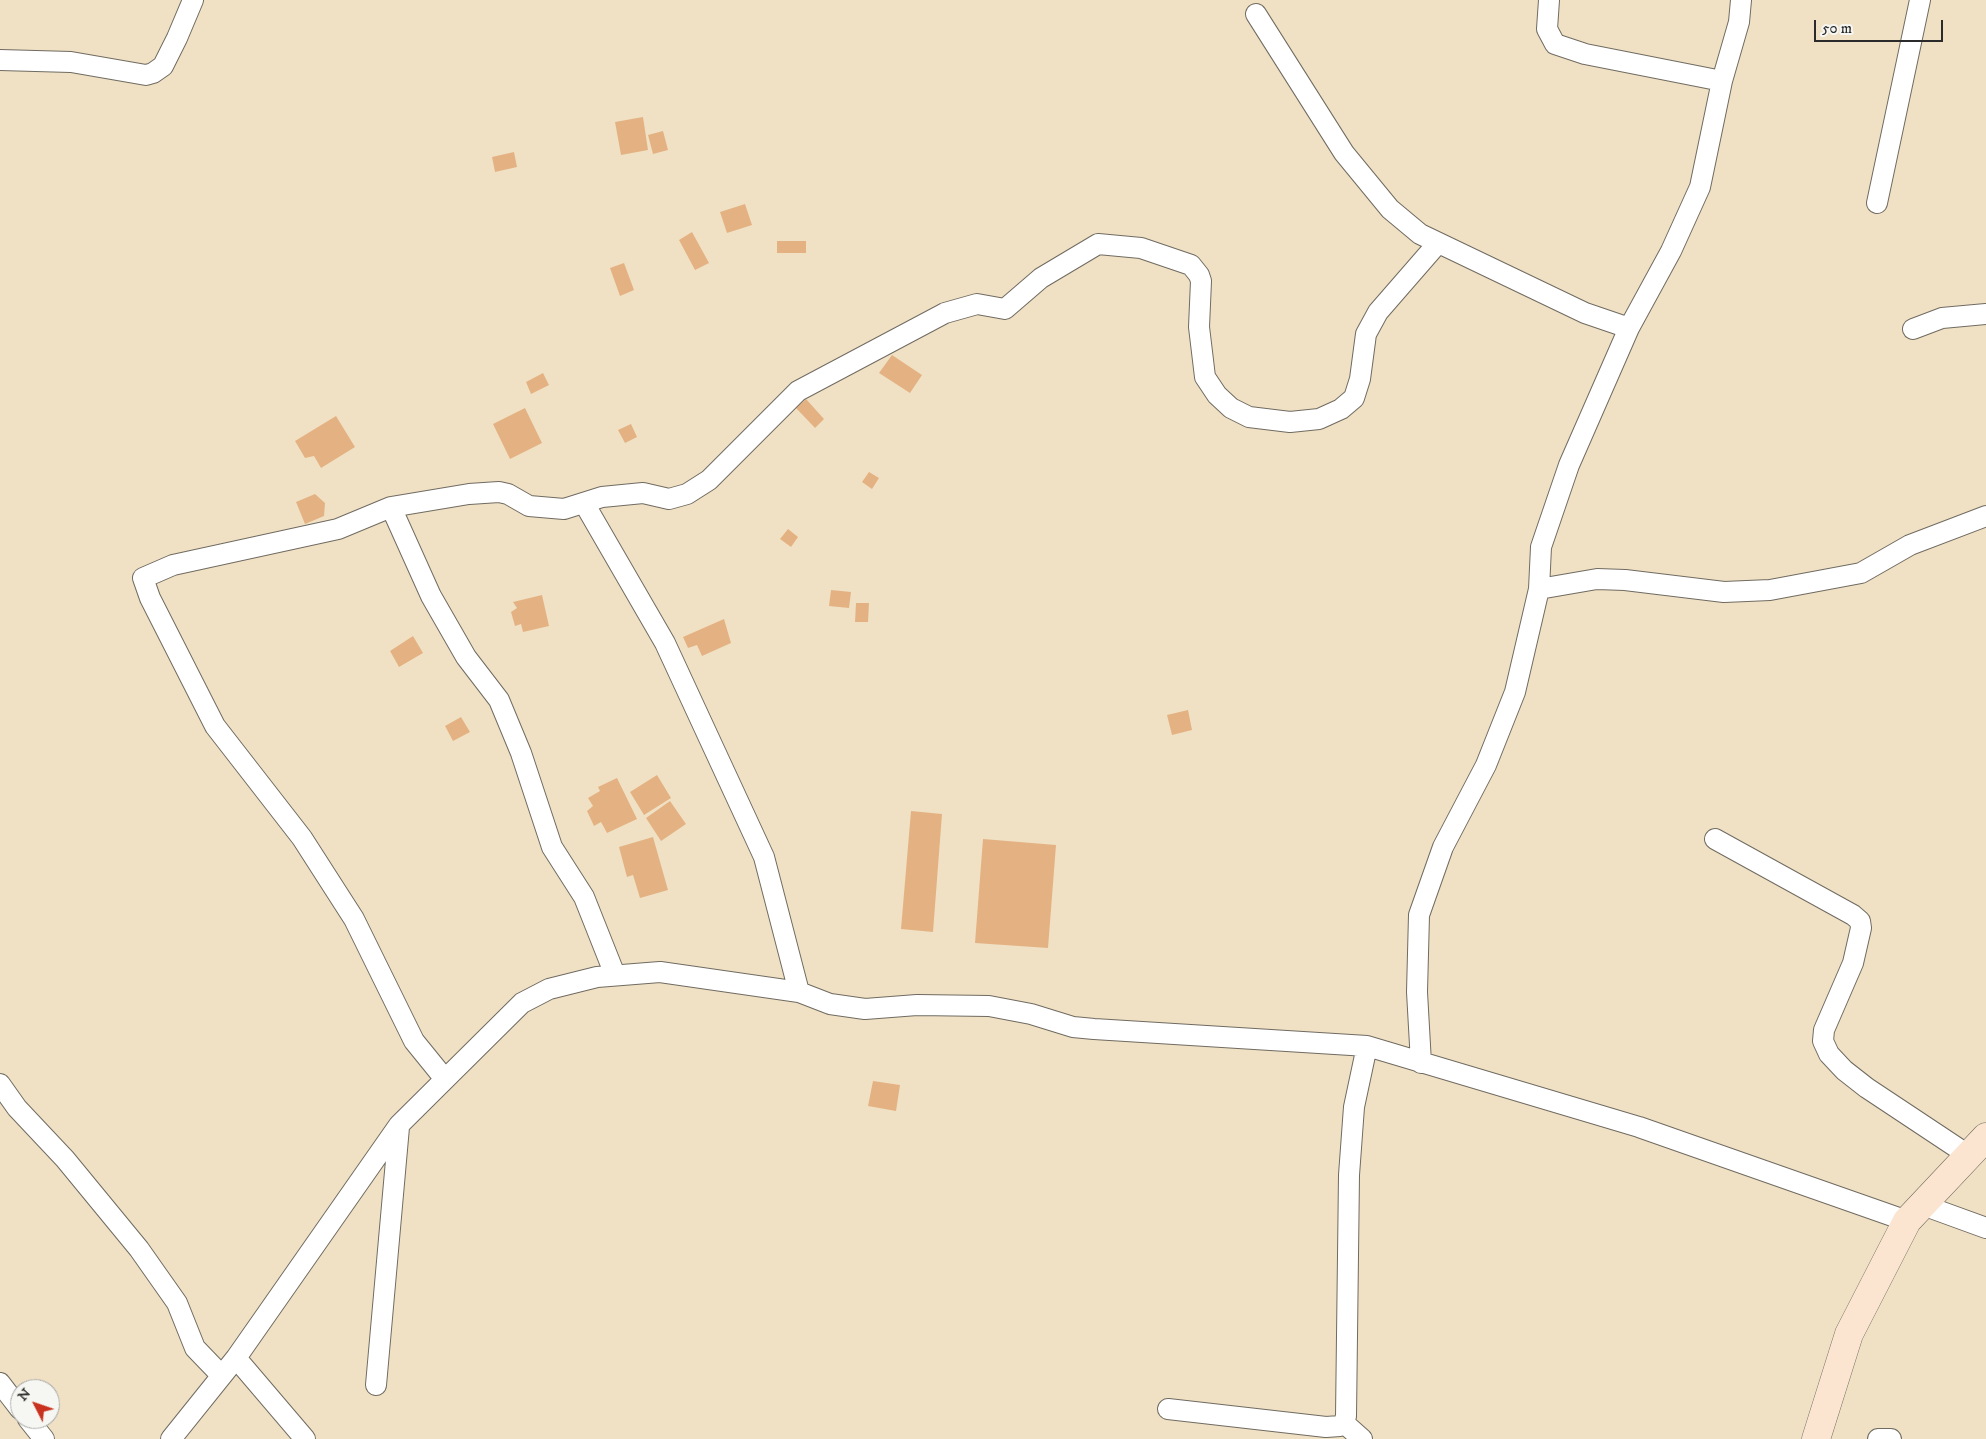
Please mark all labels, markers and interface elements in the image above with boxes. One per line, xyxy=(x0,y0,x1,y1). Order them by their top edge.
scale bar xyxy=(1816,10,1945,42)
text: 50 m xyxy=(1822,19,1852,38)
north arrow xyxy=(10,1379,60,1429)
text: N xyxy=(14,1385,35,1405)

